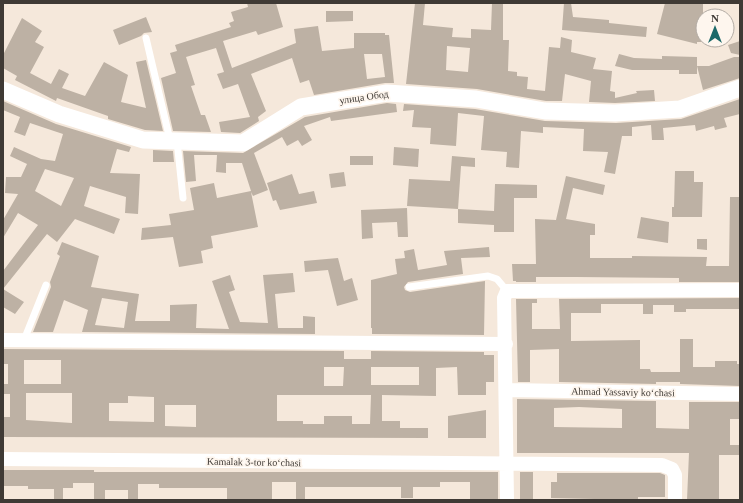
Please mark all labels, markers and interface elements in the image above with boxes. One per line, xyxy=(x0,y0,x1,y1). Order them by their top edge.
north arrow xyxy=(695,8,735,48)
text: N xyxy=(711,12,719,24)
street label: улица Обод xyxy=(339,88,389,106)
street label: Ahmad Yassaviy koʻchasi xyxy=(571,386,675,398)
street label: Kamalak 3-tor koʻchasi xyxy=(207,456,302,468)

